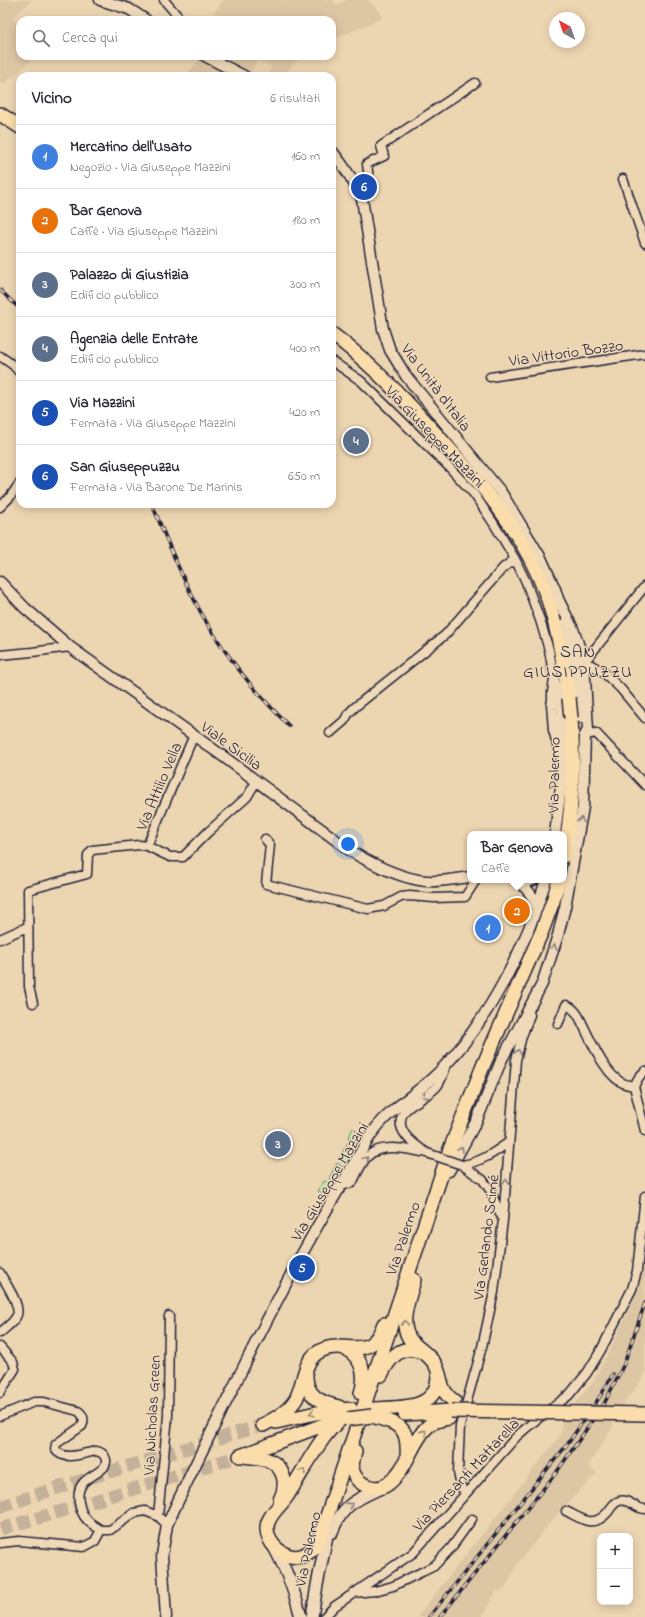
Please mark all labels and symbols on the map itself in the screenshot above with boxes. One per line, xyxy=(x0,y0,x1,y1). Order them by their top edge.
north arrow xyxy=(549,12,585,48)
pin: 6 xyxy=(351,172,377,202)
street label: Via Vittorio Bozzo xyxy=(507,334,625,374)
street label: Via Unità d'Italia xyxy=(394,338,477,437)
street label: Via Giuseppe Mazzini xyxy=(378,380,490,494)
pin: 4 xyxy=(343,426,369,456)
district label: SAN GIUSIPPUZZU xyxy=(523,640,633,685)
street label: Viale Sicilia xyxy=(194,715,267,777)
street label: Via Palermo xyxy=(542,737,568,814)
street label: Via Attilio Vella xyxy=(130,739,189,836)
one-way arrow xyxy=(576,817,584,823)
your location xyxy=(338,834,358,854)
pin: 2 xyxy=(504,896,530,926)
pin: 1 xyxy=(475,913,501,943)
one-way arrow xyxy=(549,944,558,951)
one-way arrow xyxy=(514,1049,522,1055)
one-way arrow xyxy=(422,1091,429,1098)
street label: Via Giuseppe Mazzini xyxy=(285,1118,376,1247)
pin: 3 xyxy=(265,1129,291,1159)
one-way arrow xyxy=(457,1146,464,1153)
one-way arrow xyxy=(362,1157,369,1164)
street label: Via Gerlando Scimé xyxy=(467,1172,507,1302)
one-way arrow xyxy=(502,1179,511,1185)
street label: Via Palermo xyxy=(380,1199,428,1280)
pin: 5 xyxy=(289,1253,315,1283)
one-way arrow xyxy=(401,1320,409,1326)
street label: Via Nicholas Green xyxy=(138,1354,168,1477)
one-way arrow xyxy=(309,1409,315,1417)
street label: Via Piersanti Mattarella xyxy=(407,1413,526,1538)
one-way arrow xyxy=(419,1429,427,1436)
one-way arrow xyxy=(298,1468,306,1475)
one-way arrow xyxy=(345,1503,352,1510)
street label: Via Palermo xyxy=(289,1510,329,1590)

